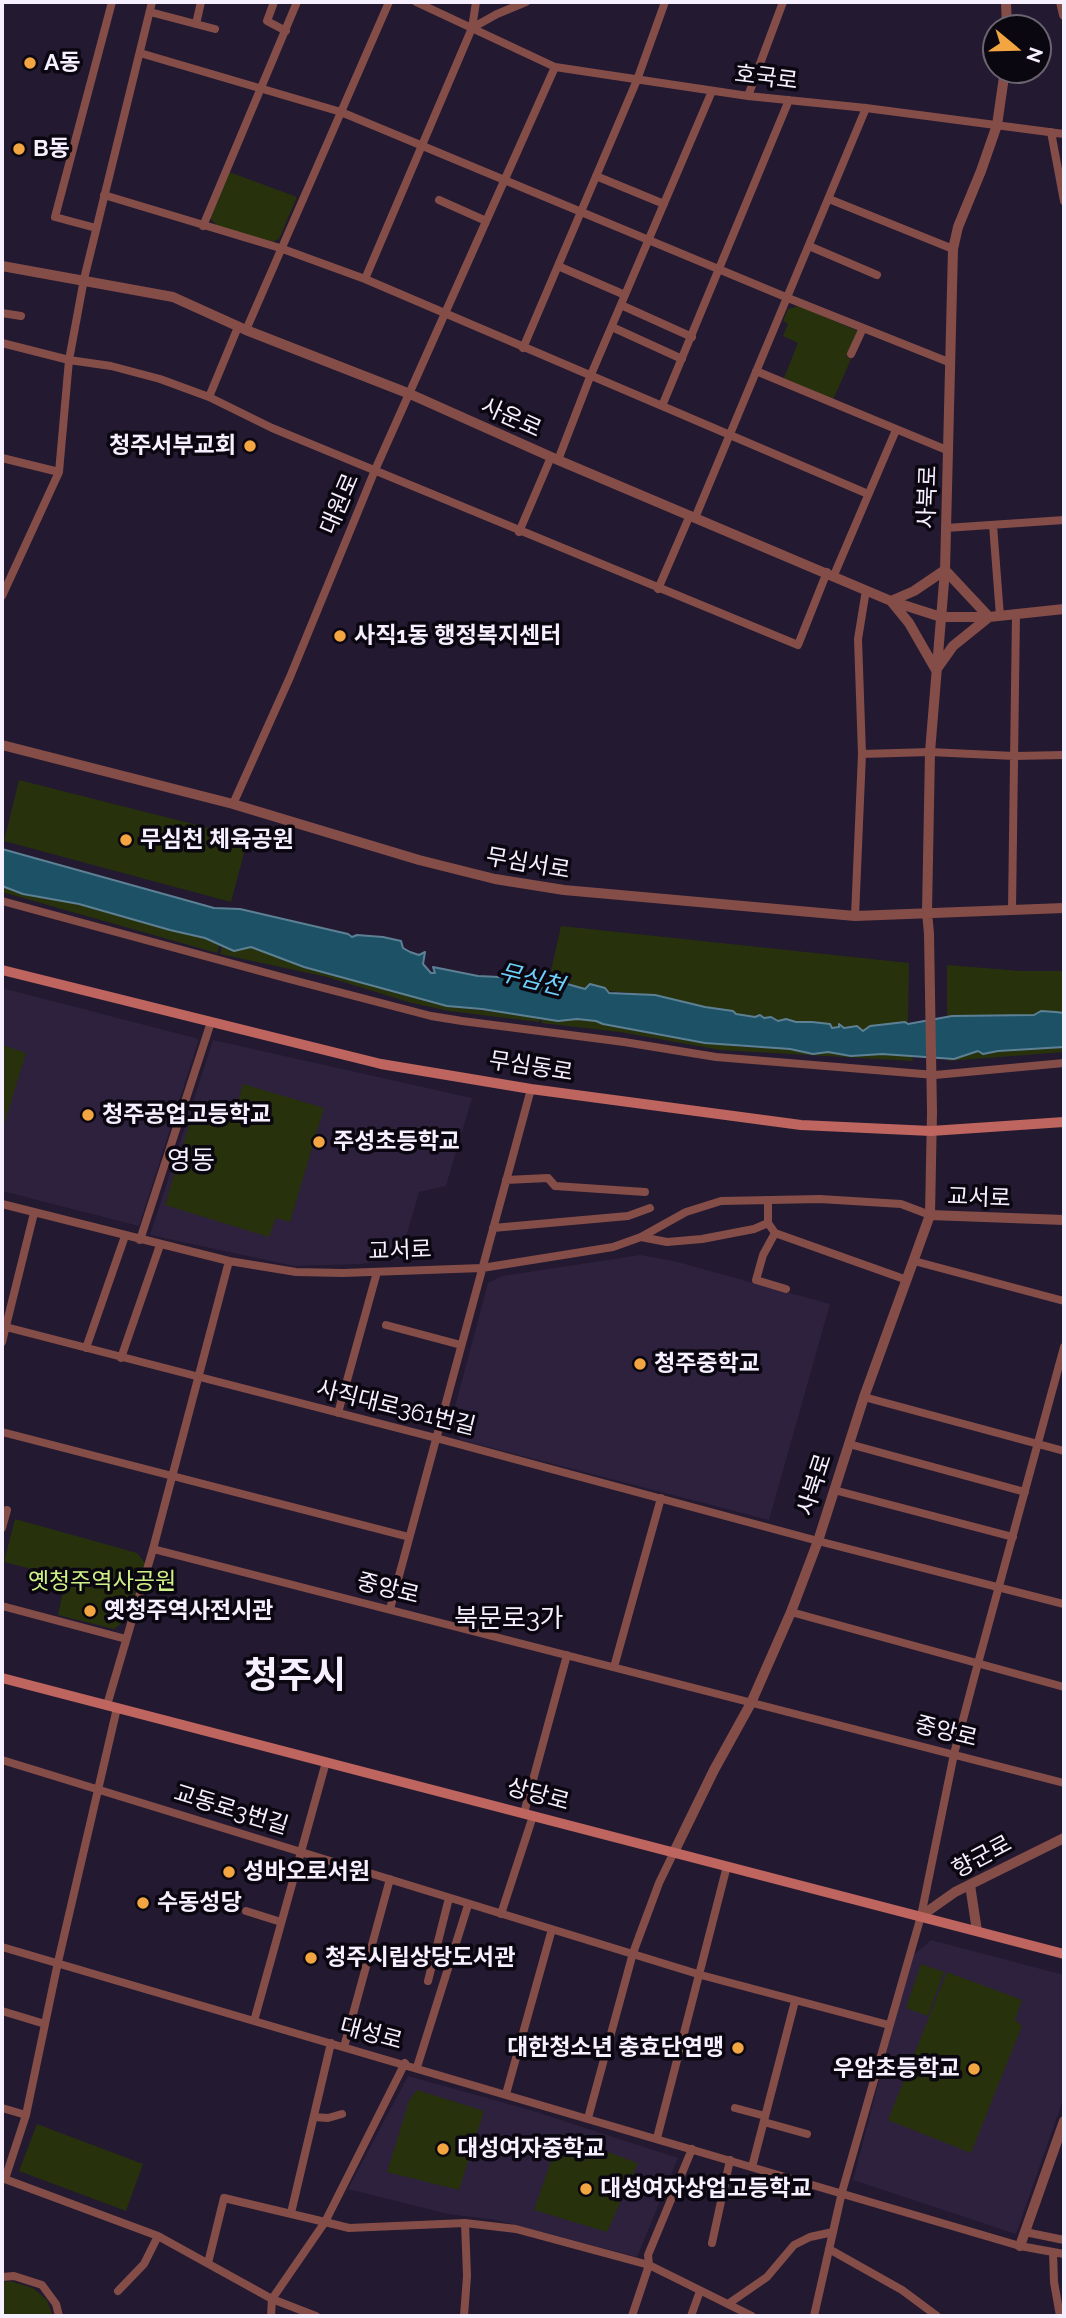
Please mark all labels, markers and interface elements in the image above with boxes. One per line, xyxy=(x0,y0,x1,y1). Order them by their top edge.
north arrow xyxy=(982,14,1052,84)
text: N xyxy=(1022,45,1048,66)
place label: A동 xyxy=(44,49,81,77)
marker: A동 xyxy=(22,55,38,71)
street label: 호국로 xyxy=(733,60,799,96)
place label: B동 xyxy=(33,135,70,163)
marker: B동 xyxy=(11,141,27,157)
street label: 사운로 xyxy=(476,392,546,444)
place label: 청주서부교회 xyxy=(109,432,236,460)
marker: 청주서부교회 xyxy=(242,438,258,454)
street label: 사북로 xyxy=(913,465,943,529)
street label: 대원로 xyxy=(315,469,365,539)
place label: 사직1동 행정복지센터 xyxy=(354,622,561,650)
marker: 사직1동 행정복지센터 xyxy=(332,628,348,644)
place label: 무심천 체육공원 xyxy=(140,826,294,854)
marker: 무심천 체육공원 xyxy=(118,832,134,848)
street label: 무심서로 xyxy=(484,843,572,885)
water label: 무심천 xyxy=(495,958,567,1002)
street label: 무심동로 xyxy=(487,1047,575,1087)
place label: 청주공업고등학교 xyxy=(102,1101,271,1129)
marker: 청주공업고등학교 xyxy=(80,1107,96,1123)
place label: 주성초등학교 xyxy=(333,1128,460,1156)
marker: 주성초등학교 xyxy=(311,1134,327,1150)
district label: 영동 xyxy=(167,1145,215,1177)
street label: 교서로 xyxy=(947,1183,1011,1213)
street label: 교서로 xyxy=(368,1236,432,1266)
place label: 청주중학교 xyxy=(654,1350,760,1378)
marker: 청주중학교 xyxy=(632,1356,648,1372)
street label: 사직대로361번길 xyxy=(314,1375,478,1441)
street label: 사북로 xyxy=(792,1451,838,1519)
park label: 옛청주역사공원 xyxy=(28,1568,176,1596)
street label: 중앙로 xyxy=(354,1568,422,1610)
place label: 옛청주역사전시관 xyxy=(104,1597,273,1625)
marker: 옛청주역사전시관 xyxy=(82,1603,98,1619)
district label: 북문로3가 xyxy=(454,1603,564,1635)
district label: 청주시 xyxy=(244,1655,346,1699)
street label: 중앙로 xyxy=(912,1711,980,1753)
street label: 상당로 xyxy=(504,1773,572,1817)
street label: 교동로3번길 xyxy=(171,1780,291,1840)
street label: 향군로 xyxy=(947,1830,1017,1884)
place label: 성바오로서원 xyxy=(243,1858,370,1886)
marker: 성바오로서원 xyxy=(221,1864,237,1880)
place label: 수동성당 xyxy=(157,1889,242,1917)
marker: 수동성당 xyxy=(135,1895,151,1911)
place label: 청주시립상당도서관 xyxy=(325,1944,515,1972)
marker: 청주시립상당도서관 xyxy=(303,1950,319,1966)
street label: 대성로 xyxy=(337,2012,405,2056)
place label: 대한청소년 충효단연맹 xyxy=(507,2034,724,2062)
marker: 대한청소년 충효단연맹 xyxy=(730,2040,746,2056)
place label: 우암초등학교 xyxy=(833,2055,960,2083)
marker: 우암초등학교 xyxy=(966,2061,982,2077)
place label: 대성여자중학교 xyxy=(457,2135,605,2163)
marker: 대성여자중학교 xyxy=(435,2141,451,2157)
place label: 대성여자상업고등학교 xyxy=(600,2175,812,2203)
marker: 대성여자상업고등학교 xyxy=(578,2181,594,2197)

